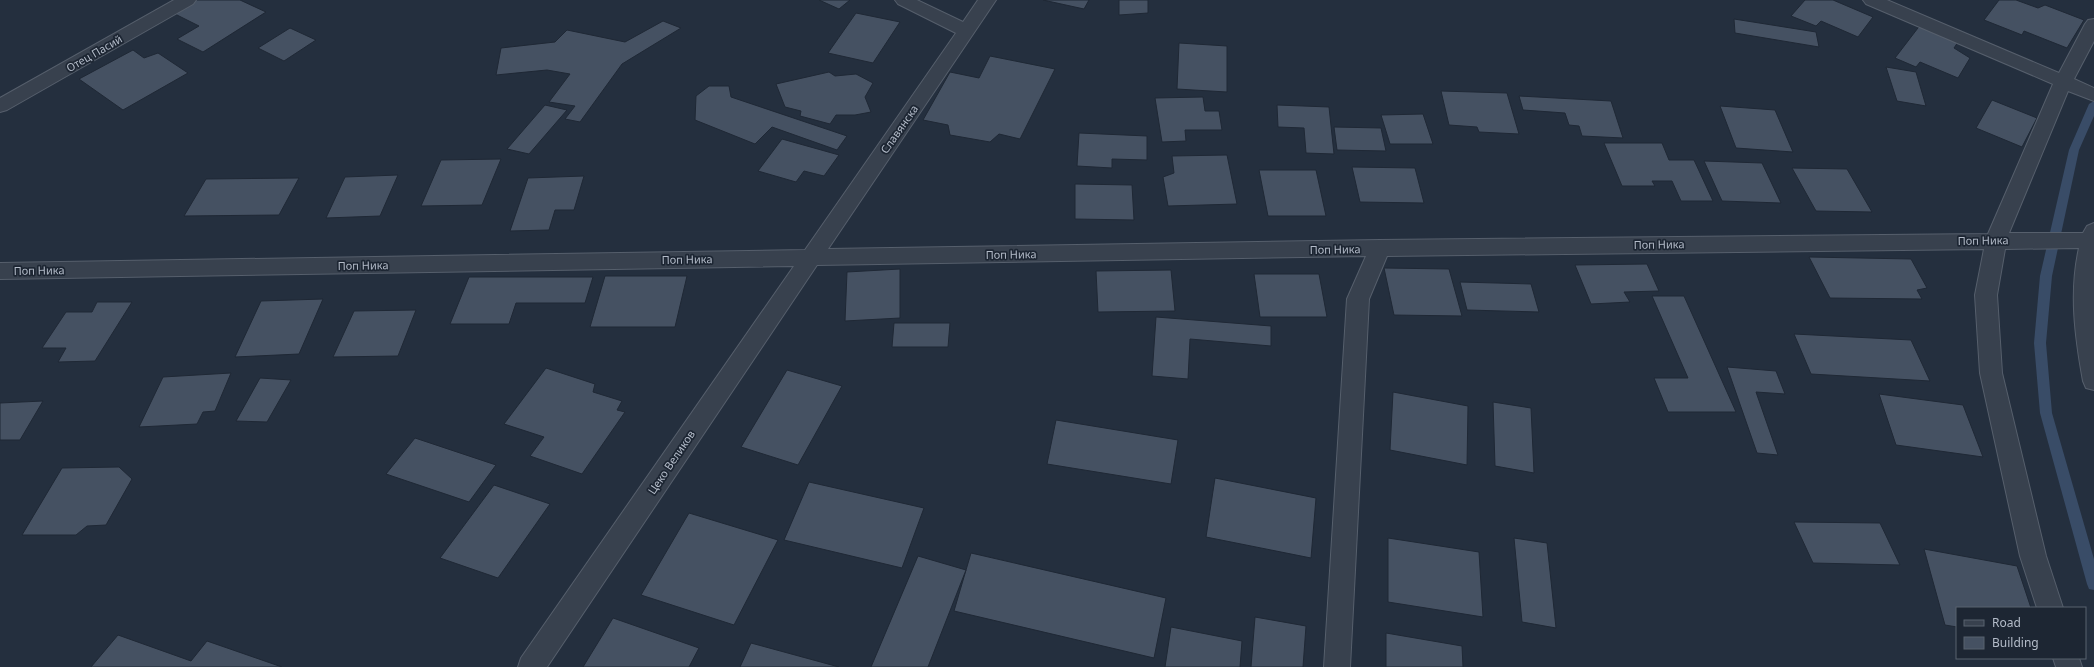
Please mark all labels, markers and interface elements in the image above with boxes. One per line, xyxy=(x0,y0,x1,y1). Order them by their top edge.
street label: Отец Пасий xyxy=(63,31,125,75)
street label: Славянска xyxy=(877,102,921,156)
street label: Поп Ника xyxy=(1957,232,2009,248)
street label: Поп Ника xyxy=(1633,236,1685,252)
street label: Поп Ника xyxy=(1309,241,1361,257)
street label: Поп Ника xyxy=(985,246,1037,262)
street label: Поп Ника xyxy=(661,251,713,267)
street label: Поп Ника xyxy=(337,257,389,273)
street label: Поп Ника xyxy=(13,262,65,278)
street label: Цеко Великов xyxy=(644,427,698,497)
legend xyxy=(1956,607,2086,659)
text: Road xyxy=(1992,614,2021,631)
text: Building xyxy=(1992,634,2039,651)

